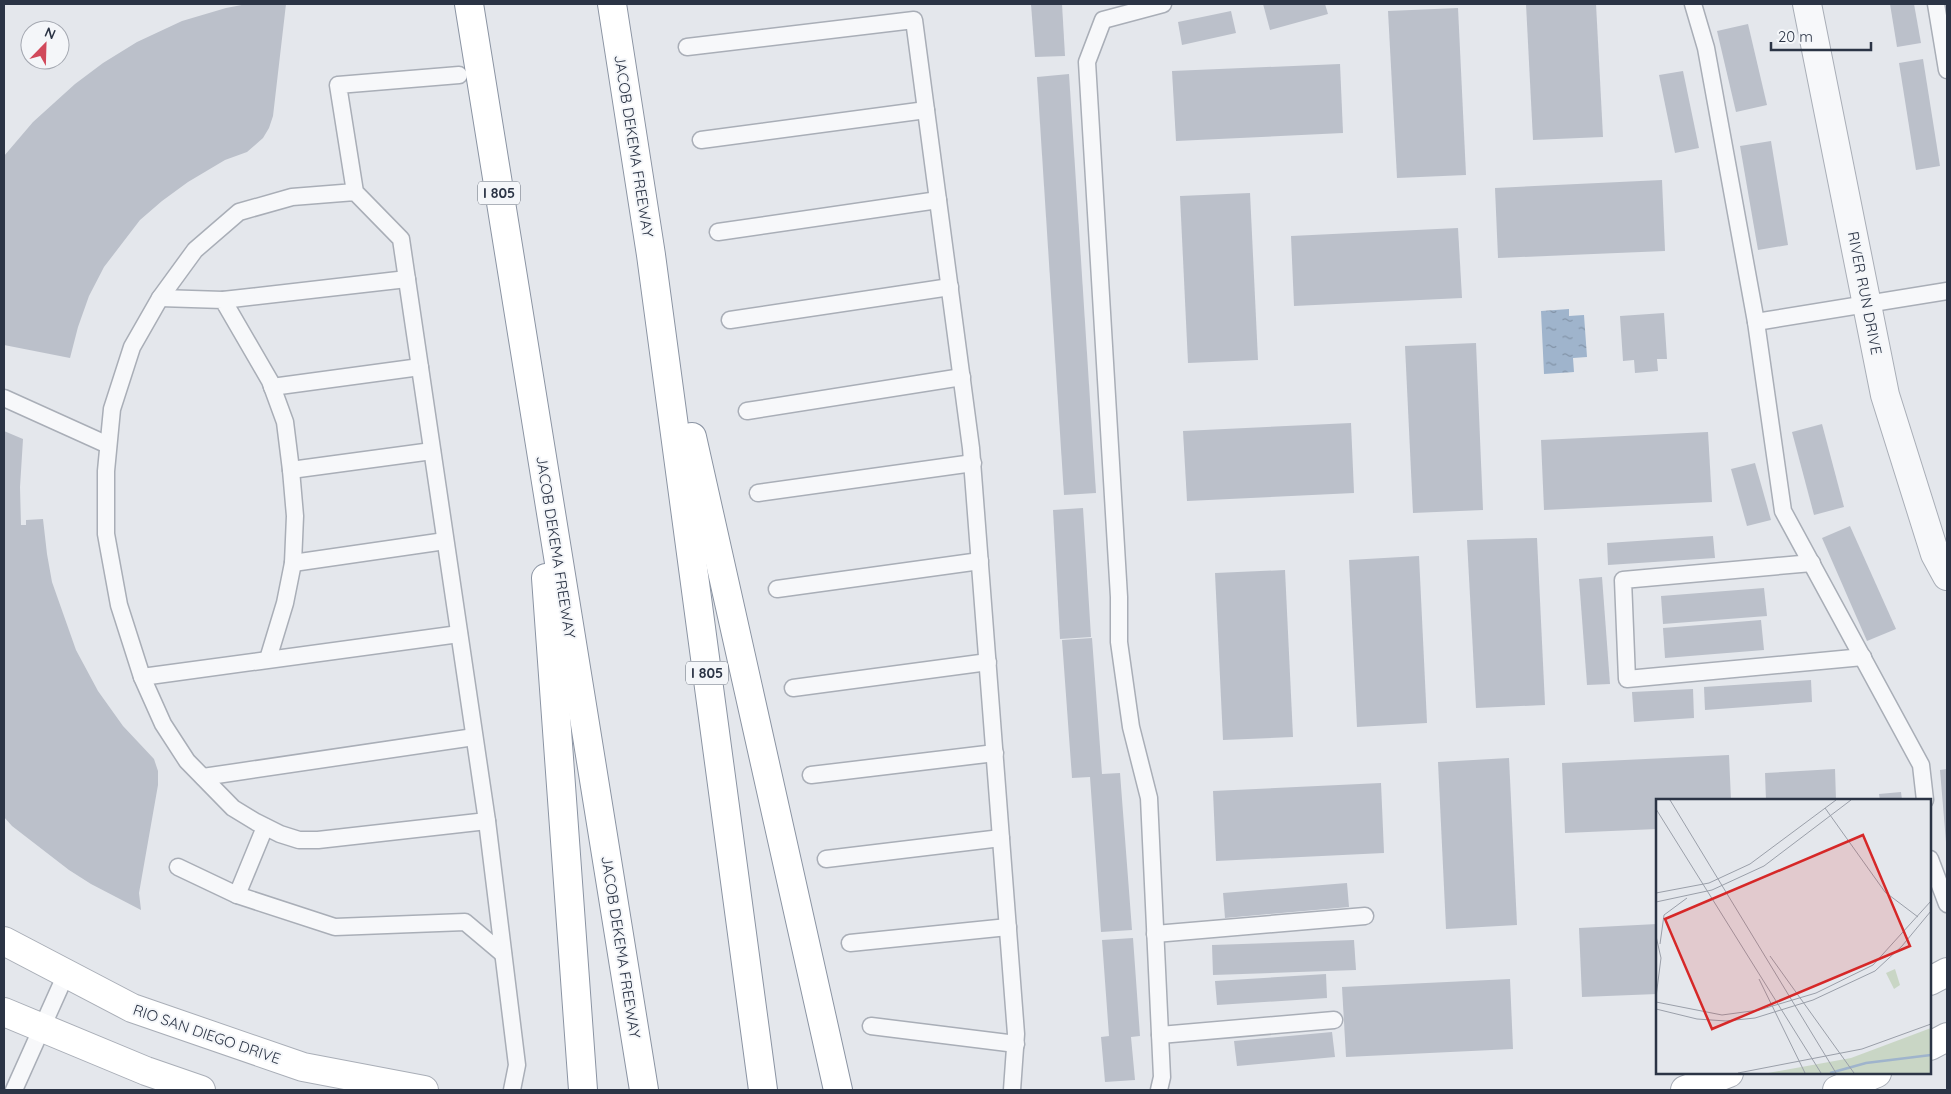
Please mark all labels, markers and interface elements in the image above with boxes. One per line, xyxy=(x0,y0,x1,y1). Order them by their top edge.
north arrow xyxy=(20,20,70,70)
scale bar xyxy=(1771,20,1871,52)
text: N xyxy=(42,23,58,43)
text: 20 m xyxy=(1778,27,1813,46)
street label: JACOB DEKEMA FREEWAY xyxy=(610,53,658,239)
road number: I 805 xyxy=(478,182,520,204)
street label: RIVER RUN DRIVE xyxy=(1844,230,1886,356)
street label: JACOB DEKEMA FREEWAY xyxy=(532,454,580,640)
road number: I 805 xyxy=(686,661,728,684)
inset map xyxy=(1656,799,1931,1074)
street label: JACOB DEKEMA FREEWAY xyxy=(597,854,645,1040)
street label: RIO SAN DIEGO DRIVE xyxy=(131,1000,283,1068)

